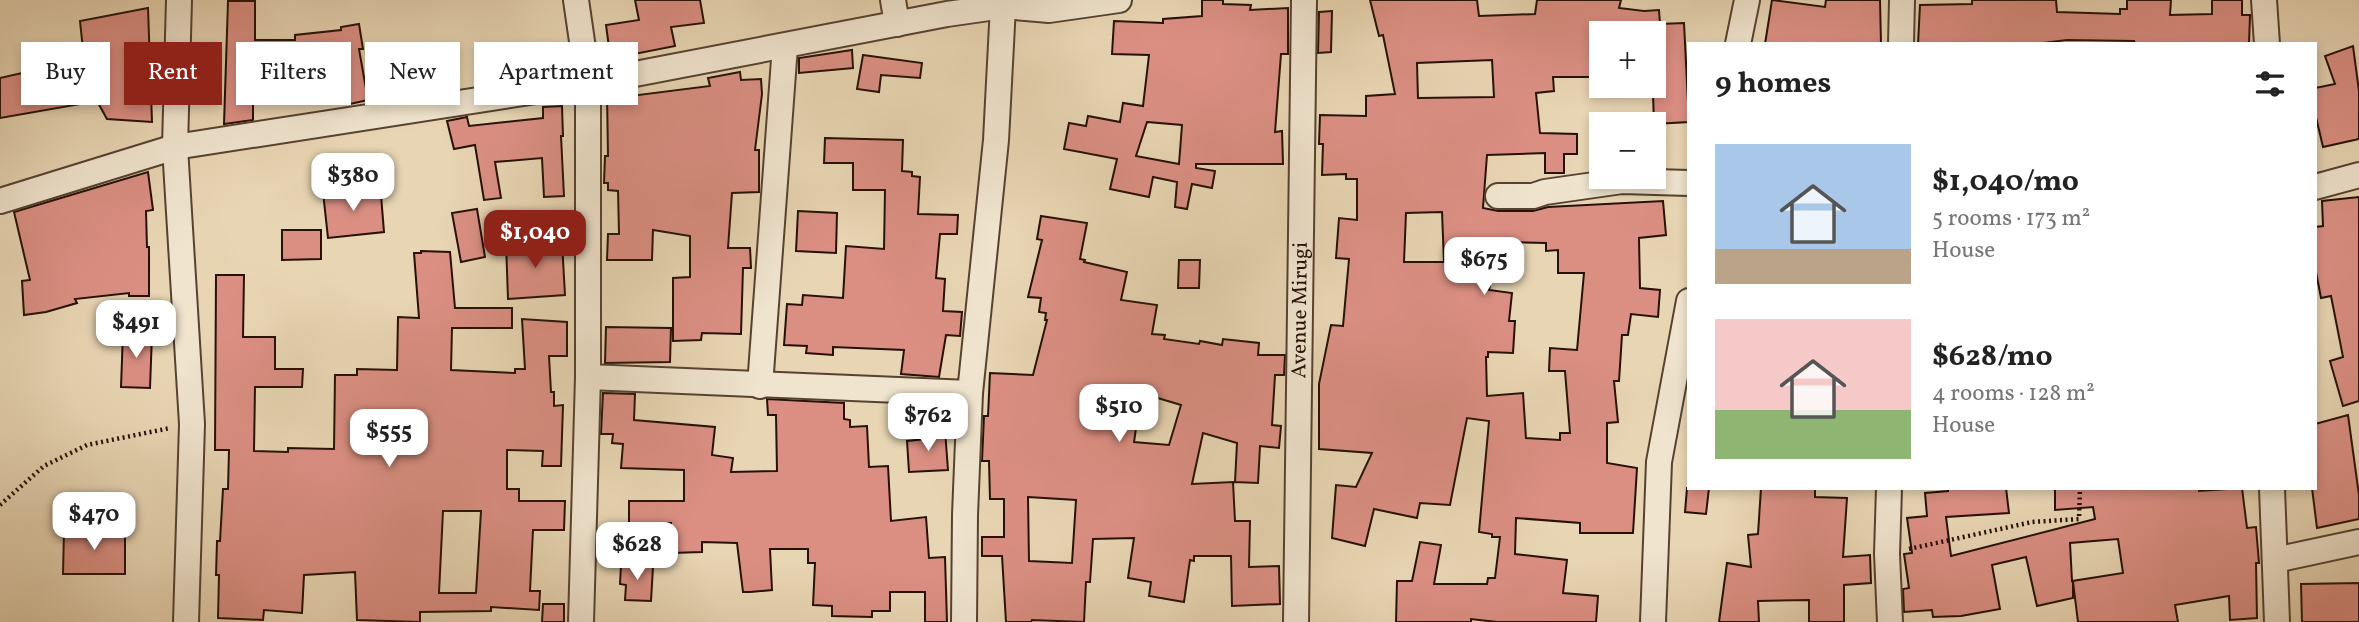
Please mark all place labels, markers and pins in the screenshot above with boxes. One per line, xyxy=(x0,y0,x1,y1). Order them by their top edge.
pin: $380 xyxy=(312,154,394,213)
pin: $1,040 xyxy=(478,210,592,270)
pin: $675 xyxy=(1443,238,1525,297)
pin: $491 xyxy=(95,300,177,360)
pin: $510 xyxy=(1078,384,1160,444)
pin: $762 xyxy=(887,393,969,453)
pin: $555 xyxy=(348,410,430,469)
pin: $470 xyxy=(53,492,135,552)
pin: $628 xyxy=(596,522,678,582)

